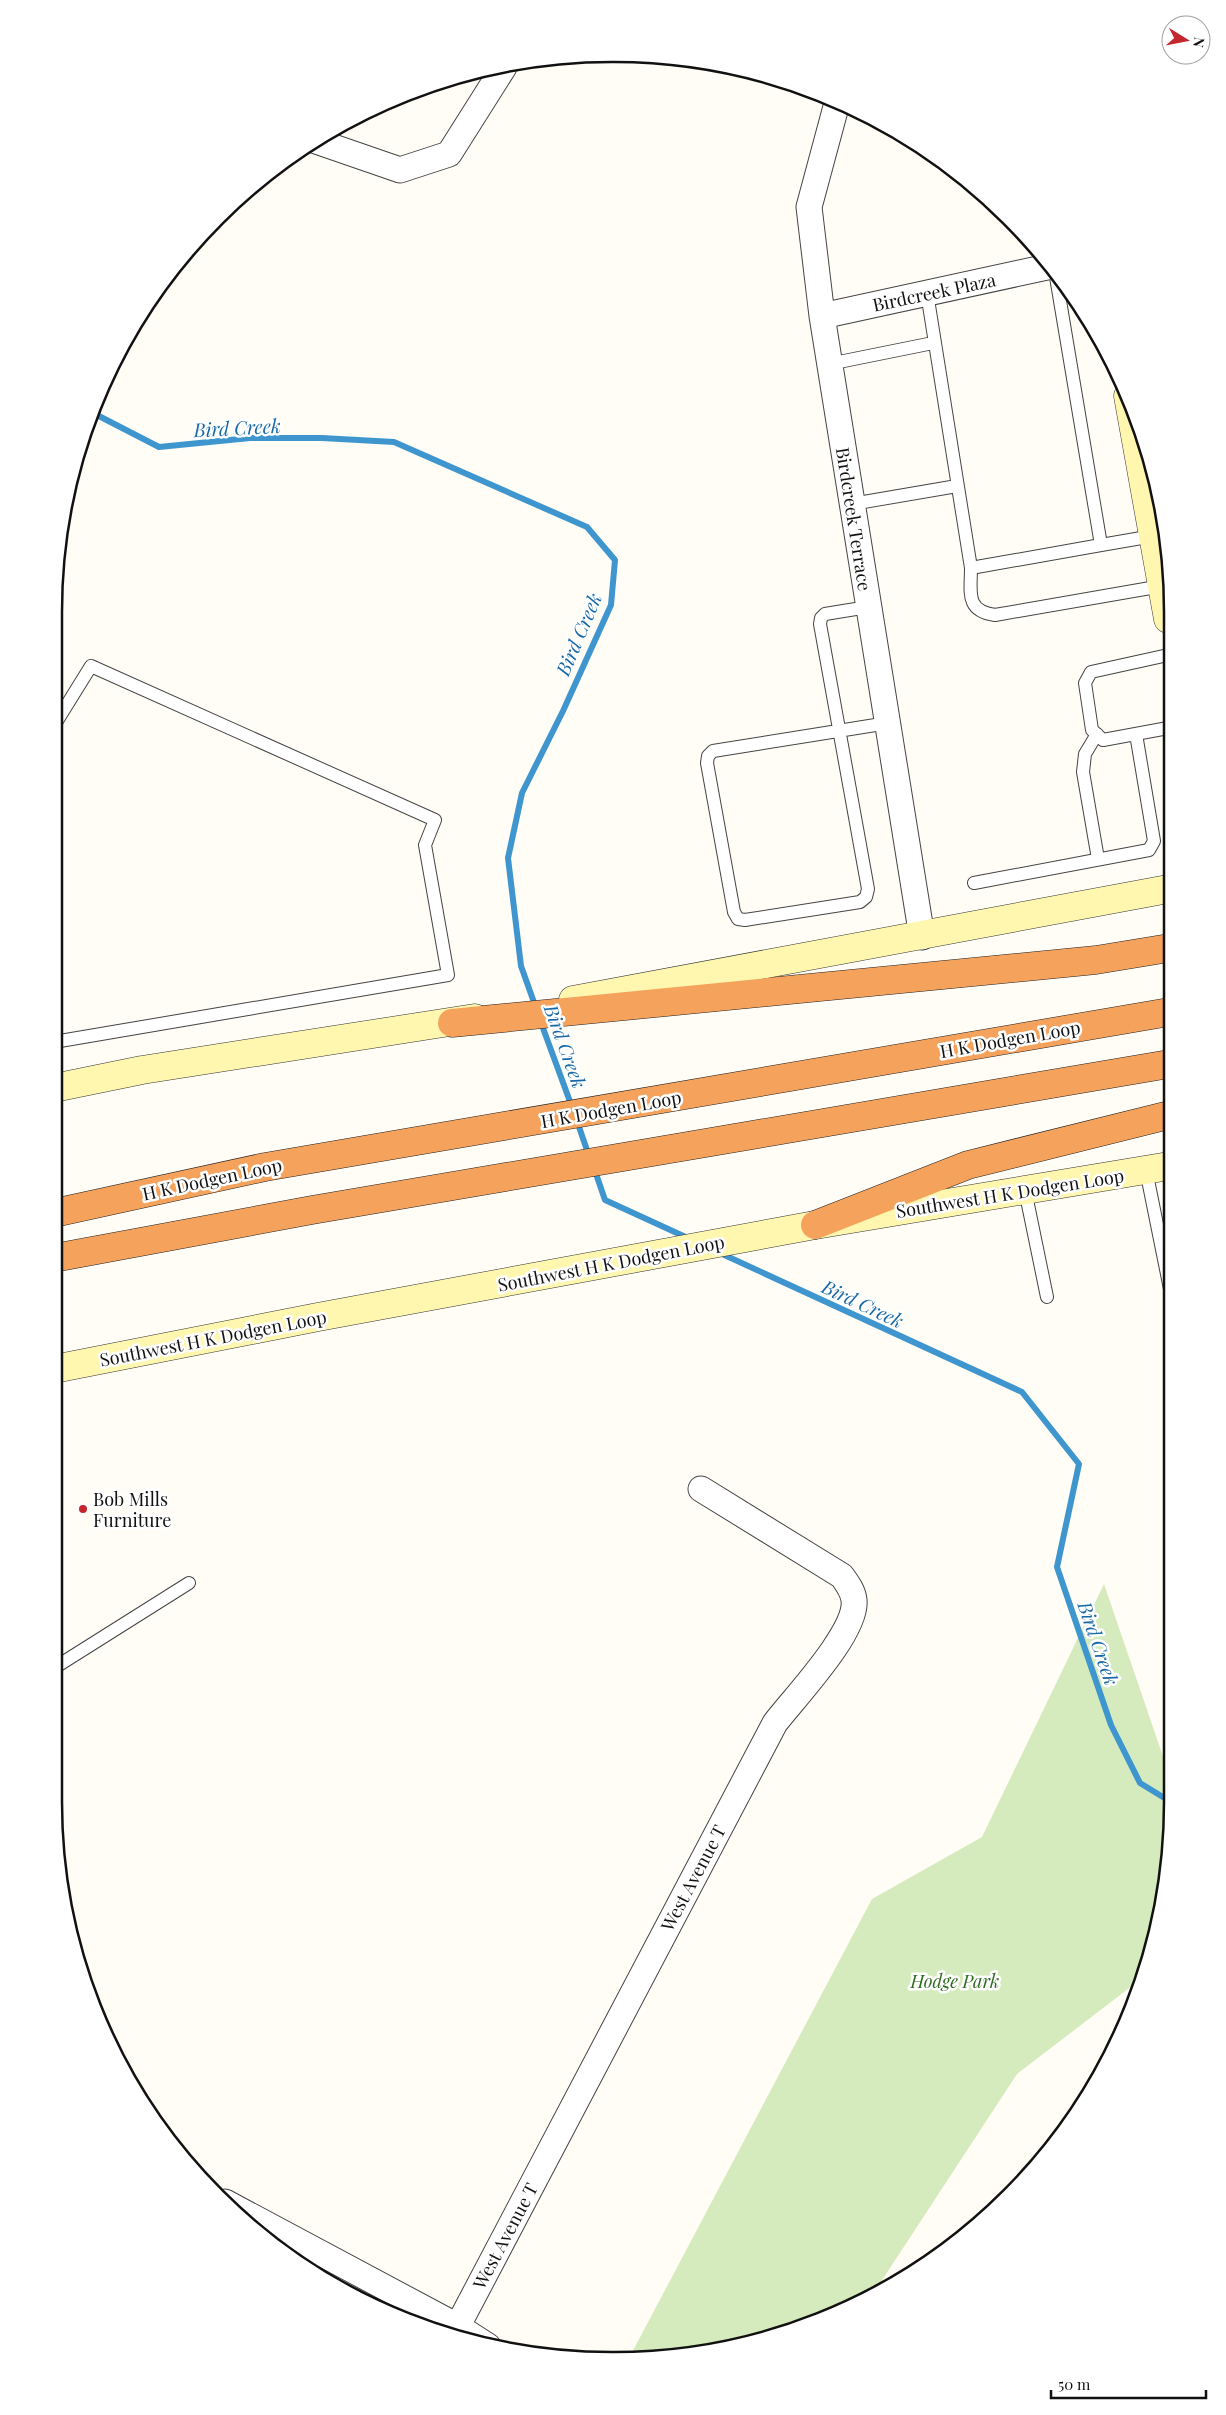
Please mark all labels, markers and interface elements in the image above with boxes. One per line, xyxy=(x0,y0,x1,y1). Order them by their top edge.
north arrow xyxy=(1161,15,1211,65)
text: N xyxy=(1189,36,1210,49)
street label: Birdcreek Plaza xyxy=(870,267,998,317)
water label: Bird Creek xyxy=(192,412,281,442)
street label: Birdcreek Terrace xyxy=(831,445,877,593)
water label: Bird Creek xyxy=(549,589,607,680)
water label: Bird Creek xyxy=(539,1000,593,1092)
street label: H K Dodgen Loop xyxy=(938,1015,1082,1063)
street label: H K Dodgen Loop xyxy=(539,1085,683,1133)
street label: H K Dodgen Loop xyxy=(140,1152,284,1206)
street label: Southwest H K Dodgen Loop xyxy=(894,1163,1126,1223)
street label: Southwest H K Dodgen Loop xyxy=(496,1229,726,1297)
water label: Bird Creek xyxy=(817,1272,908,1333)
street label: Southwest H K Dodgen Loop xyxy=(98,1304,328,1372)
place label: Bob Mills Furniture xyxy=(93,1487,171,1532)
marker: Bob Mills Furniture xyxy=(77,1503,89,1515)
water label: Bird Creek xyxy=(1072,1597,1126,1689)
street label: West Avenue T xyxy=(655,1821,731,1936)
park label: Hodge Park xyxy=(910,1969,999,1993)
street label: West Avenue T xyxy=(467,2179,543,2294)
scale bar xyxy=(1051,2368,1206,2400)
text: 50 m xyxy=(1058,2374,1091,2394)

